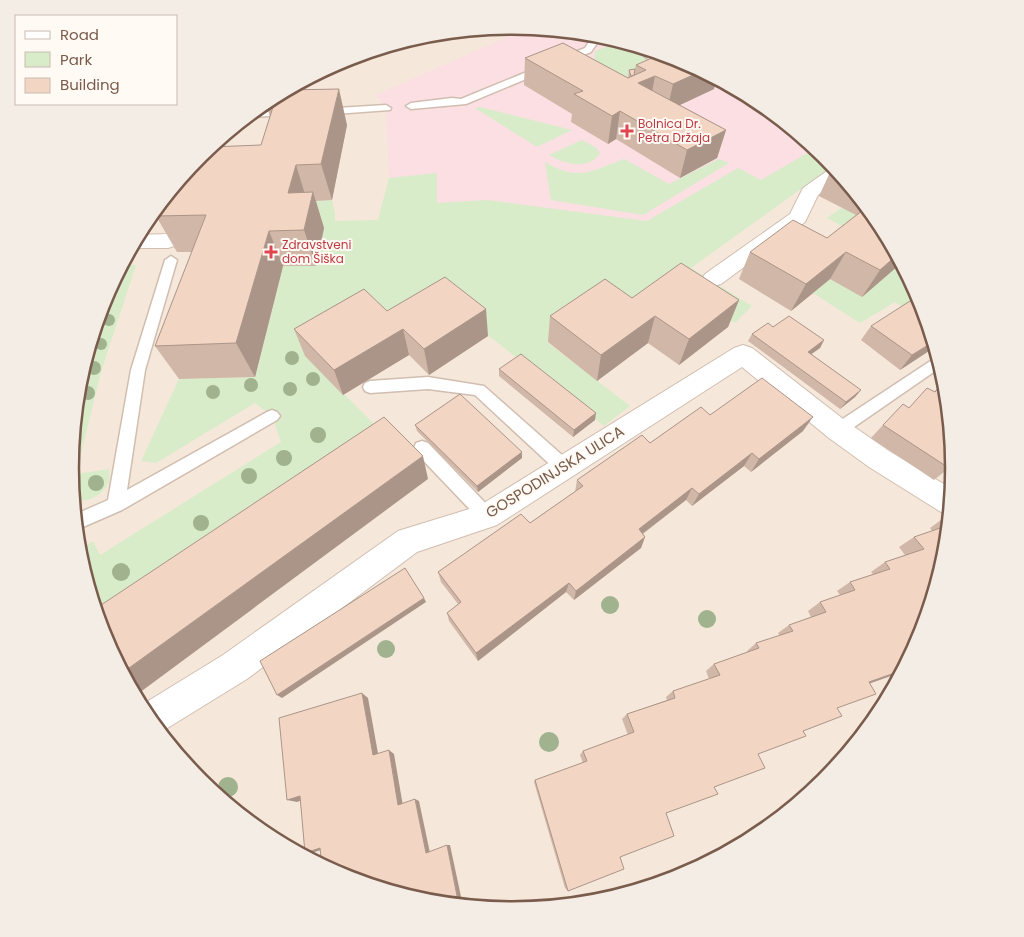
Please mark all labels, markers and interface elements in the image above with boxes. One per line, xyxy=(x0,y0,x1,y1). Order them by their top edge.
legend xyxy=(15,15,178,105)
text: Road xyxy=(60,24,99,45)
text: Park xyxy=(60,49,92,70)
text: Building xyxy=(60,74,120,95)
place label: Bolnica Dr. Petra Držaja xyxy=(638,115,710,146)
marker: Bolnica Dr. Petra Držaja xyxy=(620,124,634,138)
place label: Zdravstveni dom Šiška xyxy=(282,236,351,267)
marker: Zdravstveni dom Šiška xyxy=(264,245,278,259)
street label: GOSPODINJSKA ULICA xyxy=(482,420,628,523)

